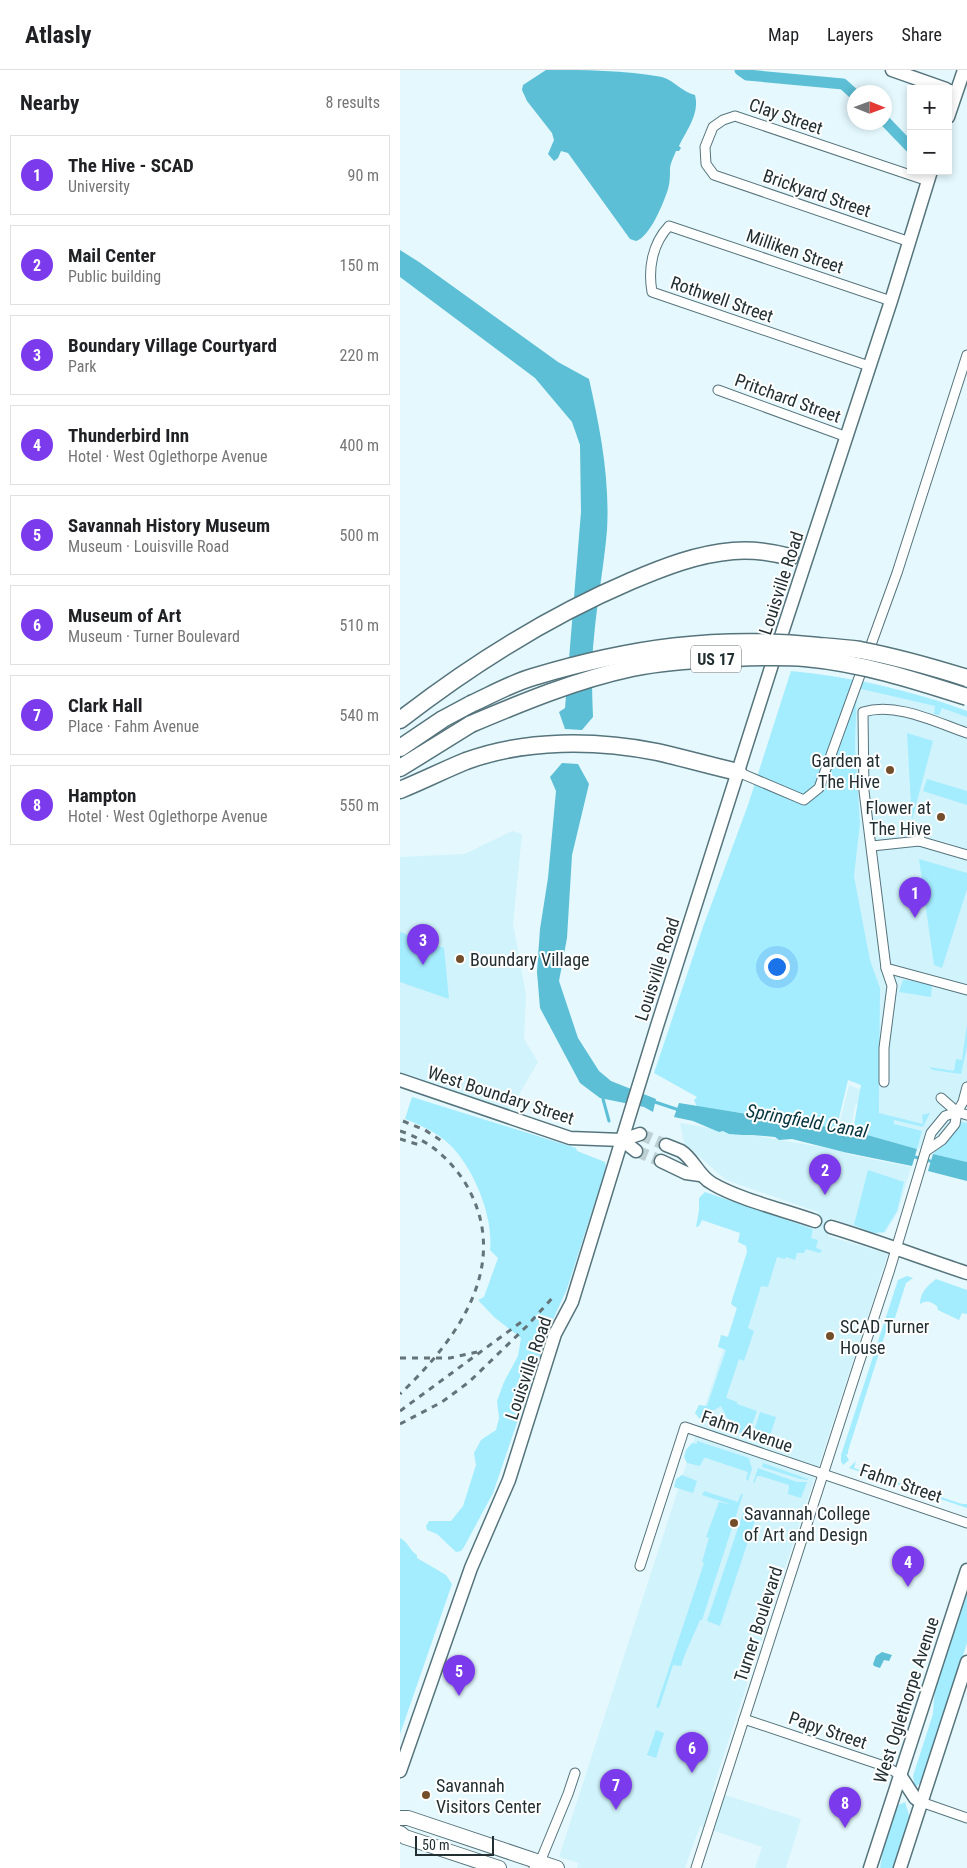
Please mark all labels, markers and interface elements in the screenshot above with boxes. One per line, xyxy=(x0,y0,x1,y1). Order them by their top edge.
text: Atlasly xyxy=(25,21,91,49)
text: Map xyxy=(768,24,799,45)
text: Layers xyxy=(827,24,874,45)
text: Share xyxy=(902,24,942,45)
north arrow xyxy=(847,85,892,130)
map controls xyxy=(907,85,952,175)
button: + xyxy=(907,85,952,130)
text: Nearby xyxy=(20,91,79,115)
text: 8 results xyxy=(325,93,380,112)
street label: Clay Street xyxy=(746,94,826,138)
button: − xyxy=(907,130,952,175)
text: The Hive - SCAD xyxy=(68,154,194,177)
street label: Brickyard Street xyxy=(760,165,874,221)
text: 1 xyxy=(33,166,41,185)
text: 90 m xyxy=(347,166,379,185)
text: University xyxy=(68,177,130,196)
street label: Milliken Street xyxy=(744,225,846,277)
text: Mail Center xyxy=(68,244,156,267)
text: 2 xyxy=(33,256,41,275)
text: 150 m xyxy=(340,256,379,275)
text: Public building xyxy=(68,267,161,286)
street label: Rothwell Street xyxy=(668,272,776,326)
text: Boundary Village Courtyard xyxy=(68,334,277,357)
text: 3 xyxy=(33,346,41,365)
text: 220 m xyxy=(340,346,379,365)
text: Park xyxy=(68,357,97,376)
street label: Pritchard Street xyxy=(732,369,844,427)
text: Thunderbird Inn xyxy=(68,424,189,447)
text: 4 xyxy=(33,436,41,455)
text: 400 m xyxy=(340,436,379,455)
text: Hotel · West Oglethorpe Avenue xyxy=(68,447,267,466)
text: Savannah History Museum xyxy=(68,514,270,537)
text: 5 xyxy=(33,526,41,545)
text: 500 m xyxy=(340,526,379,545)
street label: Louisville Road xyxy=(754,529,808,637)
text: Museum · Louisville Road xyxy=(68,537,229,556)
text: Museum of Art xyxy=(68,604,181,627)
text: 6 xyxy=(33,616,41,635)
text: 510 m xyxy=(340,616,379,635)
text: Museum · Turner Boulevard xyxy=(68,627,240,646)
road number: US 17 xyxy=(691,646,741,672)
text: Clark Hall xyxy=(68,694,143,717)
text: 7 xyxy=(33,706,41,725)
text: 540 m xyxy=(340,706,379,725)
text: Place · Fahm Avenue xyxy=(68,717,199,736)
place label: Garden at The Hive xyxy=(811,750,880,792)
marker: Garden at The Hive xyxy=(884,764,896,776)
text: Hampton xyxy=(68,784,136,807)
text: 8 xyxy=(33,796,41,815)
text: 550 m xyxy=(340,796,379,815)
place label: Flower at The Hive xyxy=(865,797,931,839)
text: Hotel · West Oglethorpe Avenue xyxy=(68,807,267,826)
marker: Flower at The Hive xyxy=(935,811,947,823)
pin: 1 xyxy=(899,877,931,918)
street label: Louisville Road xyxy=(630,915,684,1023)
pin: 3 xyxy=(407,924,439,965)
place label: Boundary Village xyxy=(470,949,590,970)
marker: Boundary Village xyxy=(454,953,466,965)
your location xyxy=(764,954,790,980)
street label: West Boundary Street xyxy=(425,1061,577,1129)
water label: Springfield Canal xyxy=(744,1099,870,1143)
pin: 2 xyxy=(809,1154,841,1195)
street label: Louisville Road xyxy=(501,1314,555,1422)
place label: SCAD Turner House xyxy=(840,1316,930,1358)
marker: SCAD Turner House xyxy=(824,1330,836,1342)
street label: Fahm Avenue xyxy=(699,1406,795,1456)
street label: Fahm Street xyxy=(857,1459,945,1507)
place label: Savannah College of Art and Design xyxy=(744,1503,870,1545)
marker: Savannah College of Art and Design xyxy=(728,1517,740,1529)
pin: 4 xyxy=(892,1546,924,1587)
street label: Turner Boulevard xyxy=(729,1564,787,1684)
street label: West Oglethorpe Avenue xyxy=(869,1614,943,1786)
pin: 5 xyxy=(443,1655,475,1696)
street label: Papy Street xyxy=(786,1707,870,1753)
pin: 6 xyxy=(676,1732,708,1773)
pin: 7 xyxy=(600,1769,632,1810)
place label: Savannah Visitors Center xyxy=(436,1775,542,1817)
pin: 8 xyxy=(829,1787,861,1828)
marker: Savannah Visitors Center xyxy=(420,1789,432,1801)
scale bar xyxy=(415,1833,494,1856)
text: 50 m xyxy=(422,1837,450,1853)

